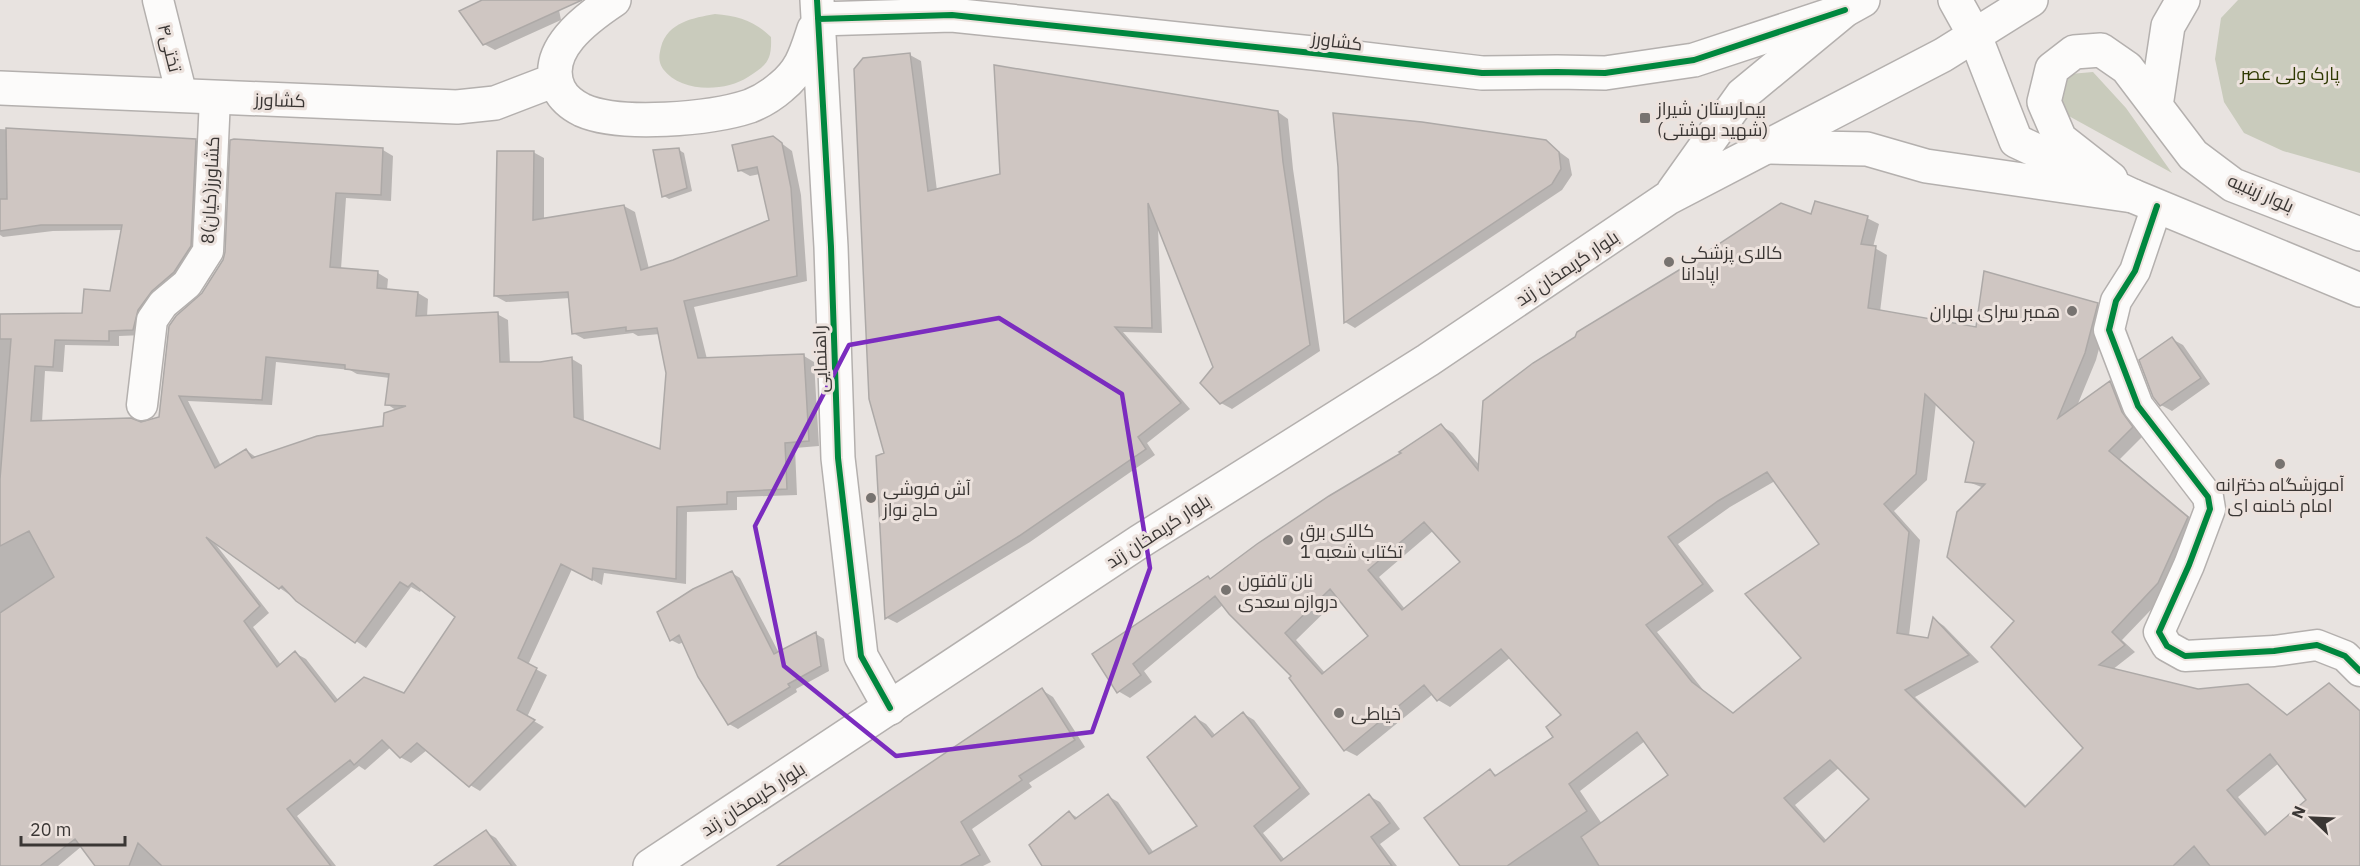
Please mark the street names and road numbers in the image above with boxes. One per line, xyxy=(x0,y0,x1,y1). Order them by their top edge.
street label: تختی۴ xyxy=(153,22,187,75)
street label: کشاورز xyxy=(1309,26,1364,56)
street label: کشاورز xyxy=(253,88,306,112)
street label: 8کشاورز(کیان) xyxy=(196,135,224,245)
street label: بلوار زینبیه xyxy=(2224,168,2298,218)
street label: بلوار کریمخان زند xyxy=(1511,225,1623,311)
street label: راهنمایی xyxy=(807,325,833,393)
street label: بلوار کریمخان زند xyxy=(1102,489,1214,573)
street label: بلوار کریمخان زند xyxy=(697,757,809,841)

